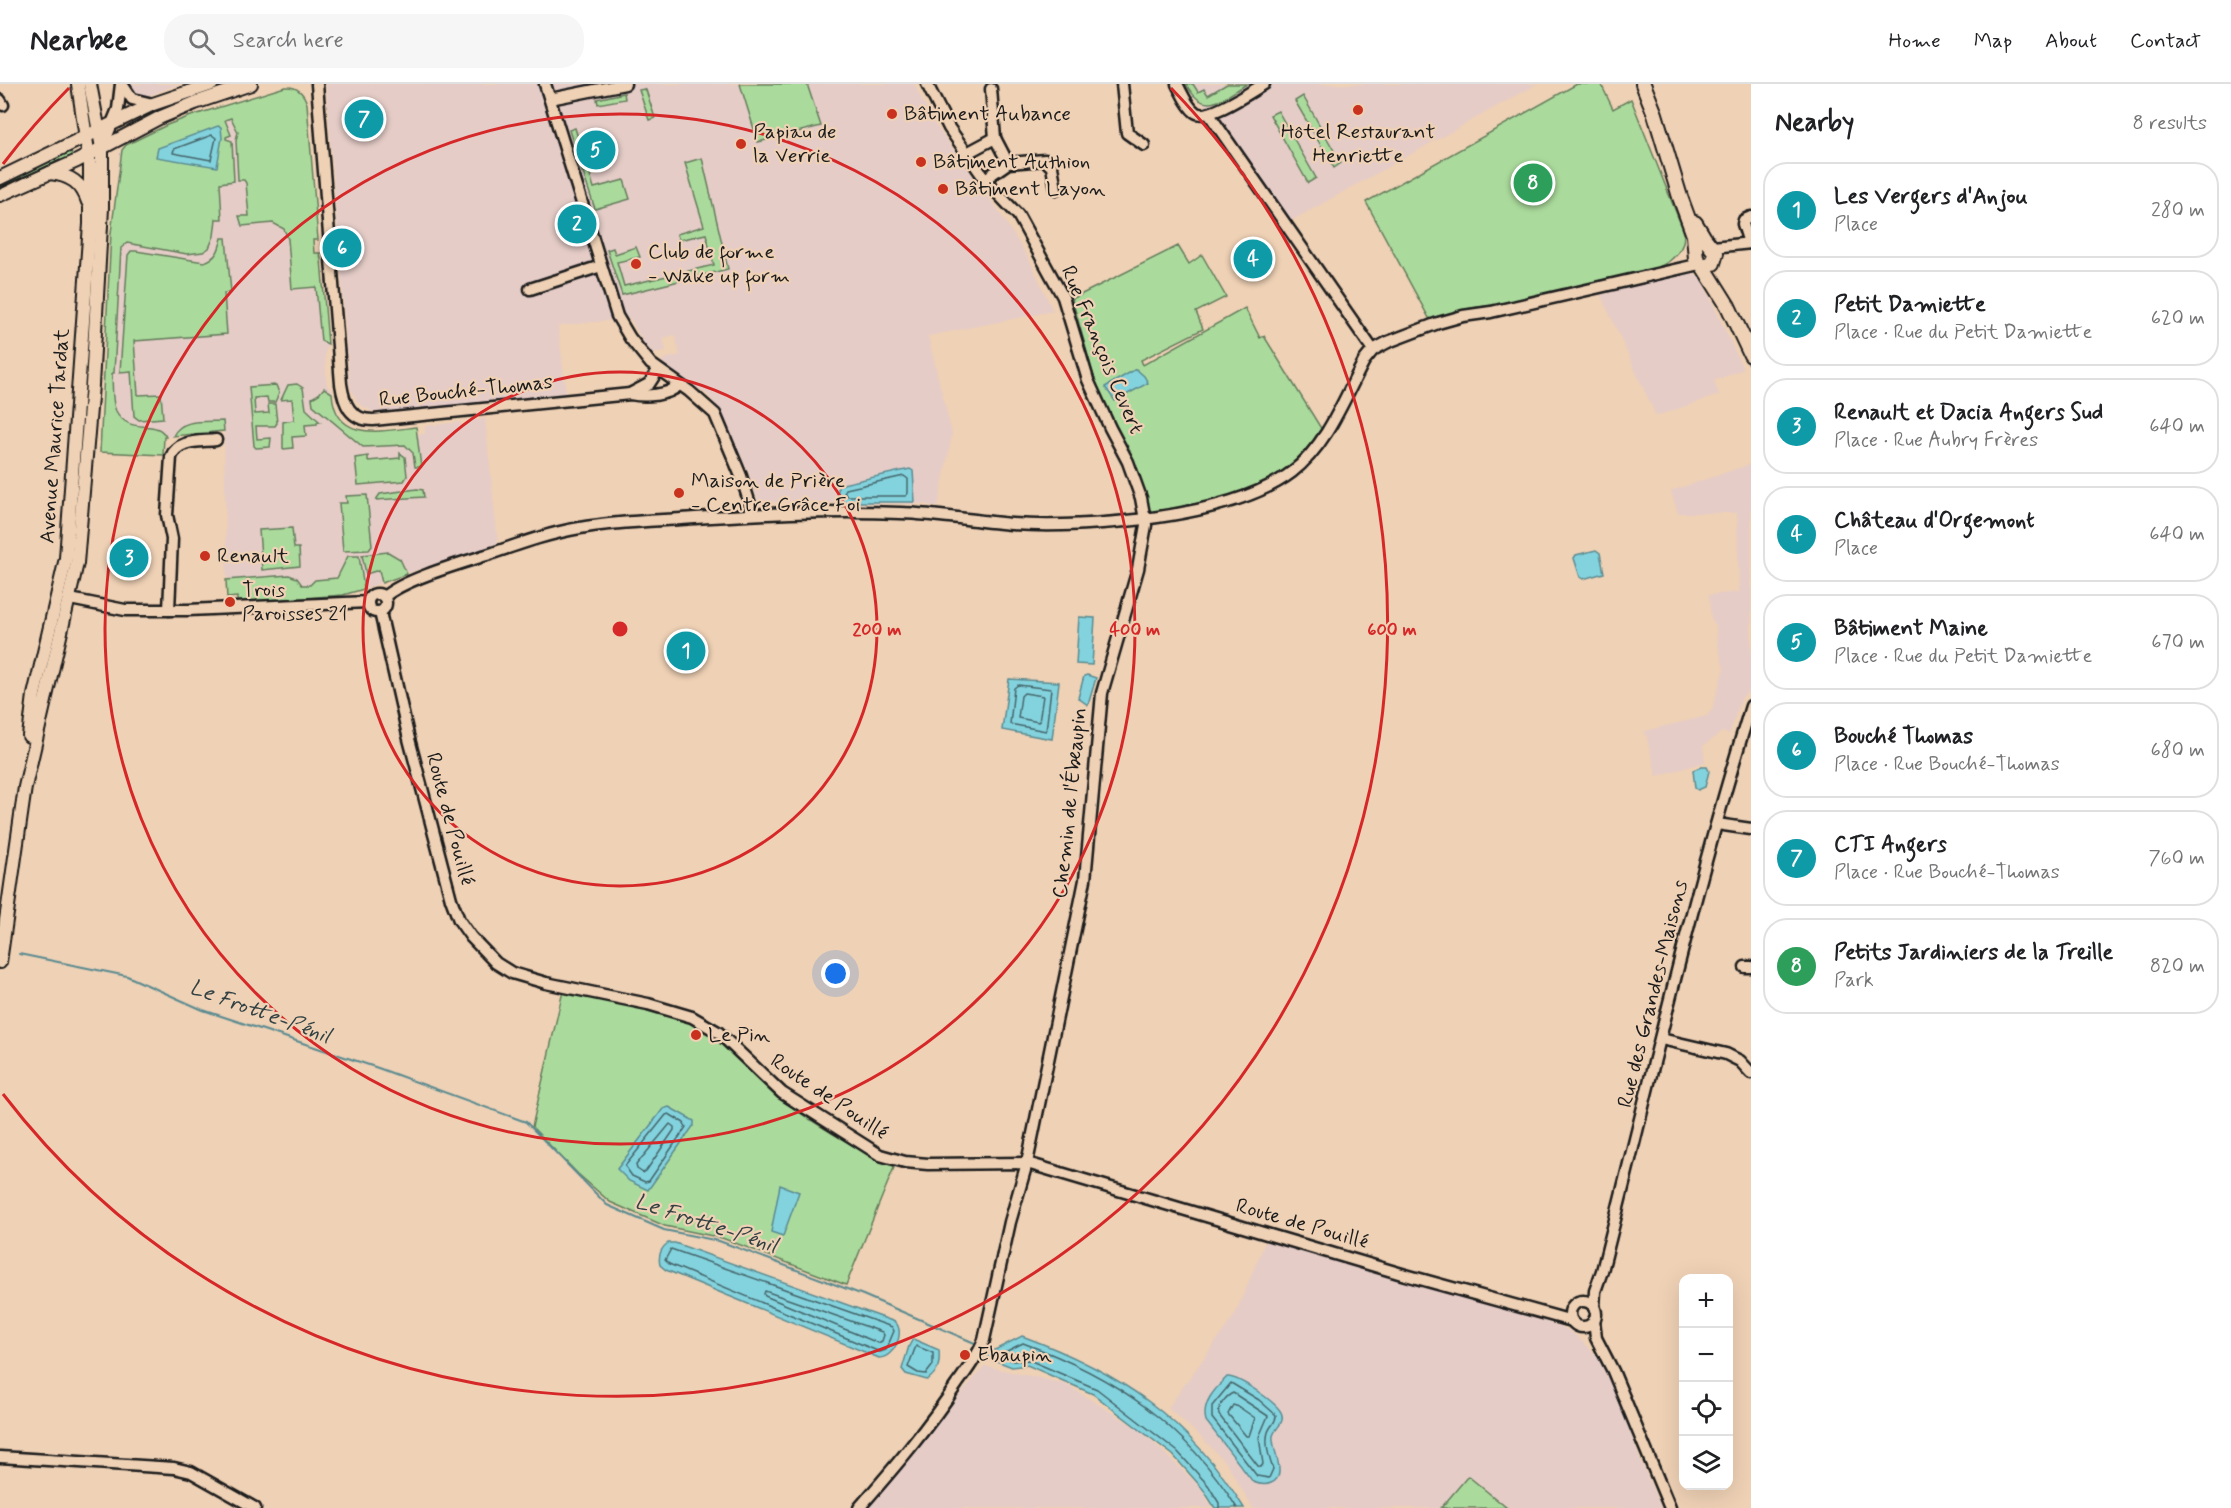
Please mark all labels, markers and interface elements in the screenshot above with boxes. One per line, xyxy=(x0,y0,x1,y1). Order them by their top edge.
search box xyxy=(164,14,584,68)
text: Nearbee xyxy=(30,23,128,60)
icon: search xyxy=(185,25,218,58)
text: Search here xyxy=(233,27,344,55)
text: Home xyxy=(1889,27,1941,55)
text: Map xyxy=(1974,27,2012,55)
text: About xyxy=(2045,27,2097,55)
text: Contact xyxy=(2130,27,2201,55)
pin: 7 xyxy=(344,96,384,141)
place label: Bâtiment Aubance xyxy=(904,100,1071,128)
marker: Hôtel Restaurant Henriette xyxy=(1351,103,1365,117)
text: Nearby xyxy=(1775,106,1854,140)
marker: Bâtiment Aubance xyxy=(885,107,899,121)
text: 8 results xyxy=(2133,110,2207,137)
place label: Papiau de la Verrie xyxy=(753,118,837,170)
place label: Hôtel Restaurant Henriette xyxy=(1281,118,1435,170)
pin: 5 xyxy=(576,128,616,172)
marker: Papiau de la Verrie xyxy=(734,137,748,151)
place label: Bâtiment Authion xyxy=(933,148,1090,176)
marker: Bâtiment Authion xyxy=(914,155,928,169)
pin: 8 xyxy=(1514,160,1552,206)
place label: Bâtiment Layon xyxy=(955,175,1106,203)
marker: Bâtiment Layon xyxy=(936,182,950,196)
text: Les Vergers d'Anjou xyxy=(1834,183,2028,211)
text: 1 xyxy=(1792,197,1801,224)
text: 280 m xyxy=(2151,197,2205,224)
pin: 2 xyxy=(558,202,596,246)
text: Place xyxy=(1834,211,1878,238)
pin: 6 xyxy=(322,226,362,270)
pin: 4 xyxy=(1234,236,1272,282)
place label: Club de forme - Wake up form xyxy=(648,238,790,292)
marker: Club de forme - Wake up form xyxy=(629,257,643,271)
street label: Rue François Cevert xyxy=(1054,262,1150,439)
text: Petit Damiette xyxy=(1834,291,1986,319)
text: 2 xyxy=(1792,305,1801,332)
text: 620 m xyxy=(2151,305,2205,332)
text: Place · Rue du Petit Damiette xyxy=(1834,319,2092,346)
street label: Avenue Maurice Tardat xyxy=(34,327,77,544)
street label: Rue Bouché-Thomas xyxy=(378,368,554,414)
text: Renault et Dacia Angers Sud xyxy=(1834,399,2103,427)
text: 3 xyxy=(1792,413,1801,440)
text: 640 m xyxy=(2149,413,2205,440)
text: Place · Rue Aubry Frères xyxy=(1834,427,2038,454)
place label: Maison de Prière - Centre Grâce Foi xyxy=(691,467,860,519)
marker: Maison de Prière - Centre Grâce Foi xyxy=(672,486,686,500)
text: Château d'Orgemont xyxy=(1834,507,2035,535)
text: 4 xyxy=(1791,521,1802,548)
text: 640 m xyxy=(2149,521,2205,548)
text: Place xyxy=(1834,535,1878,562)
pin: 3 xyxy=(110,536,148,580)
place label: Renault xyxy=(217,542,290,570)
marker: Renault xyxy=(198,549,212,563)
place label: Trois Paroisses 21 xyxy=(242,576,348,628)
marker: Trois Paroisses 21 xyxy=(223,595,237,609)
text: Bâtiment Maine xyxy=(1834,615,1988,643)
text: 200 m xyxy=(852,618,902,642)
text: 400 m xyxy=(1110,618,1160,642)
text: 600 m xyxy=(1367,618,1417,642)
centre of rings xyxy=(610,619,630,639)
pin: 1 xyxy=(666,628,706,674)
text: 5 xyxy=(1791,629,1803,656)
text: 670 m xyxy=(2151,629,2205,656)
text: Place · Rue du Petit Damiette xyxy=(1834,643,2092,670)
street label: Chemin de l'Ébeaupin xyxy=(1046,706,1094,900)
text: Bouché Thomas xyxy=(1834,723,1973,751)
text: 6 xyxy=(1791,737,1802,764)
text: 680 m xyxy=(2150,737,2205,764)
street label: Route de Pouillé xyxy=(419,750,481,888)
text: Place · Rue Bouché-Thomas xyxy=(1834,751,2060,778)
text: CTI Angers xyxy=(1834,831,1947,859)
text: 7 xyxy=(1790,845,1803,872)
text: 760 m xyxy=(2148,845,2205,872)
text: Place · Rue Bouché-Thomas xyxy=(1834,859,2060,886)
street label: Rue des Grandes-Maisons xyxy=(1611,877,1695,1111)
text: Petits Jardiniers de la Treille xyxy=(1834,939,2113,967)
text: 8 xyxy=(1791,953,1802,980)
text: 820 m xyxy=(2150,953,2205,980)
your location xyxy=(821,959,850,988)
text: Park xyxy=(1834,967,1874,994)
water label: Le Frotte-Pénil xyxy=(186,974,336,1051)
place label: Le Pin xyxy=(708,1021,771,1049)
marker: Le Pin xyxy=(689,1028,703,1042)
street label: Route de Pouillé xyxy=(765,1047,893,1147)
water label: Le Frotte-Pénil xyxy=(631,1188,782,1261)
street label: Route de Pouillé xyxy=(1233,1192,1371,1256)
map controls xyxy=(1679,1274,1733,1490)
button: + xyxy=(1679,1274,1733,1328)
button: − xyxy=(1679,1328,1733,1382)
place label: Ebaupin xyxy=(977,1341,1052,1369)
marker: Ebaupin xyxy=(958,1348,972,1362)
button: locate xyxy=(1679,1382,1733,1436)
button: layers xyxy=(1679,1436,1733,1490)

